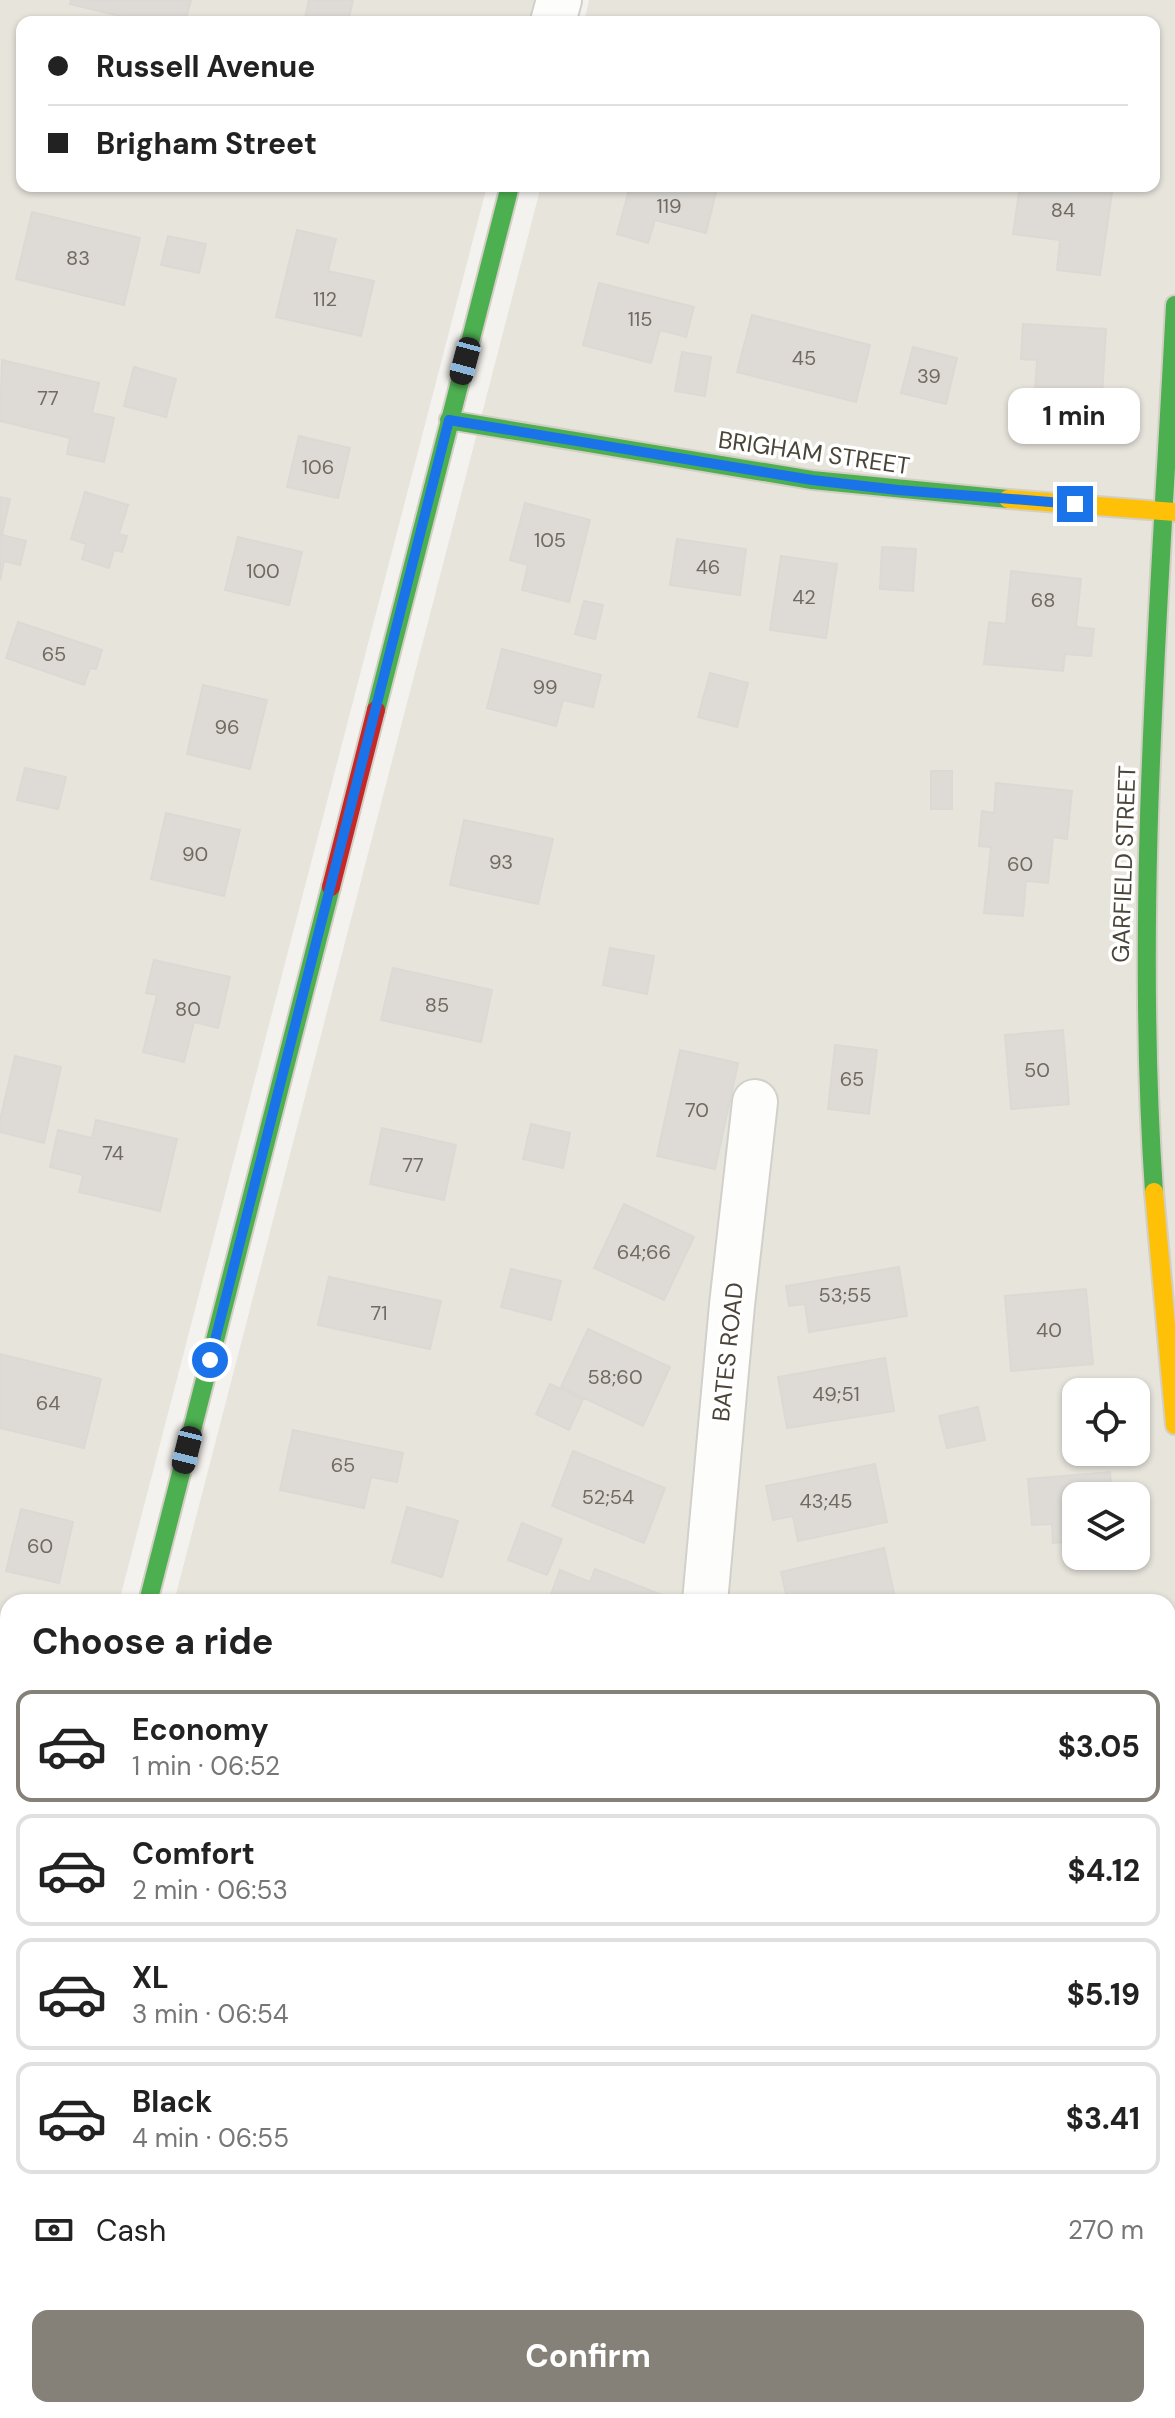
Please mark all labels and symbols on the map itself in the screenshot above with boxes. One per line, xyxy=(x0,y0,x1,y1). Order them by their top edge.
house number: 119 xyxy=(656,193,682,219)
house number: 84 xyxy=(1051,197,1075,223)
house number: 83 xyxy=(66,245,90,271)
house number: 112 xyxy=(313,286,337,312)
house number: 115 xyxy=(628,306,652,332)
car xyxy=(447,335,483,387)
house number: 45 xyxy=(792,345,816,371)
house number: 39 xyxy=(917,363,941,389)
house number: 77 xyxy=(37,385,59,411)
callout: 1 min xyxy=(1009,388,1141,444)
street label: BRIGHAM STREET xyxy=(716,424,912,481)
house number: 106 xyxy=(302,454,334,480)
route end xyxy=(1057,486,1093,522)
house number: 105 xyxy=(534,527,566,553)
house number: 46 xyxy=(696,554,720,580)
house number: 100 xyxy=(246,558,280,584)
house number: 42 xyxy=(792,584,816,610)
house number: 68 xyxy=(1031,587,1055,613)
house number: 65 xyxy=(42,641,66,667)
house number: 99 xyxy=(532,674,558,700)
house number: 96 xyxy=(214,714,240,740)
street label: GARFIELD STREET xyxy=(1105,765,1142,963)
house number: 90 xyxy=(182,841,208,867)
house number: 93 xyxy=(489,849,513,875)
house number: 60 xyxy=(1007,851,1033,877)
house number: 85 xyxy=(425,992,449,1018)
house number: 80 xyxy=(175,996,201,1022)
house number: 50 xyxy=(1024,1057,1050,1083)
house number: 65 xyxy=(840,1066,864,1092)
house number: 70 xyxy=(685,1097,709,1123)
house number: 74 xyxy=(102,1140,124,1166)
house number: 77 xyxy=(402,1152,424,1178)
house number: 64;66 xyxy=(617,1239,671,1265)
street label: BATES ROAD xyxy=(705,1281,750,1423)
house number: 53;55 xyxy=(819,1282,871,1308)
house number: 71 xyxy=(371,1300,388,1326)
house number: 40 xyxy=(1036,1317,1062,1343)
route start xyxy=(192,1342,228,1378)
house number: 58;60 xyxy=(587,1364,643,1390)
house number: 49;51 xyxy=(812,1381,860,1407)
house number: 64 xyxy=(36,1390,60,1416)
car xyxy=(170,1424,204,1476)
house number: 65 xyxy=(331,1452,355,1478)
house number: 52;54 xyxy=(582,1484,634,1510)
house number: 43;45 xyxy=(800,1488,852,1514)
house number: 60 xyxy=(27,1533,53,1559)

